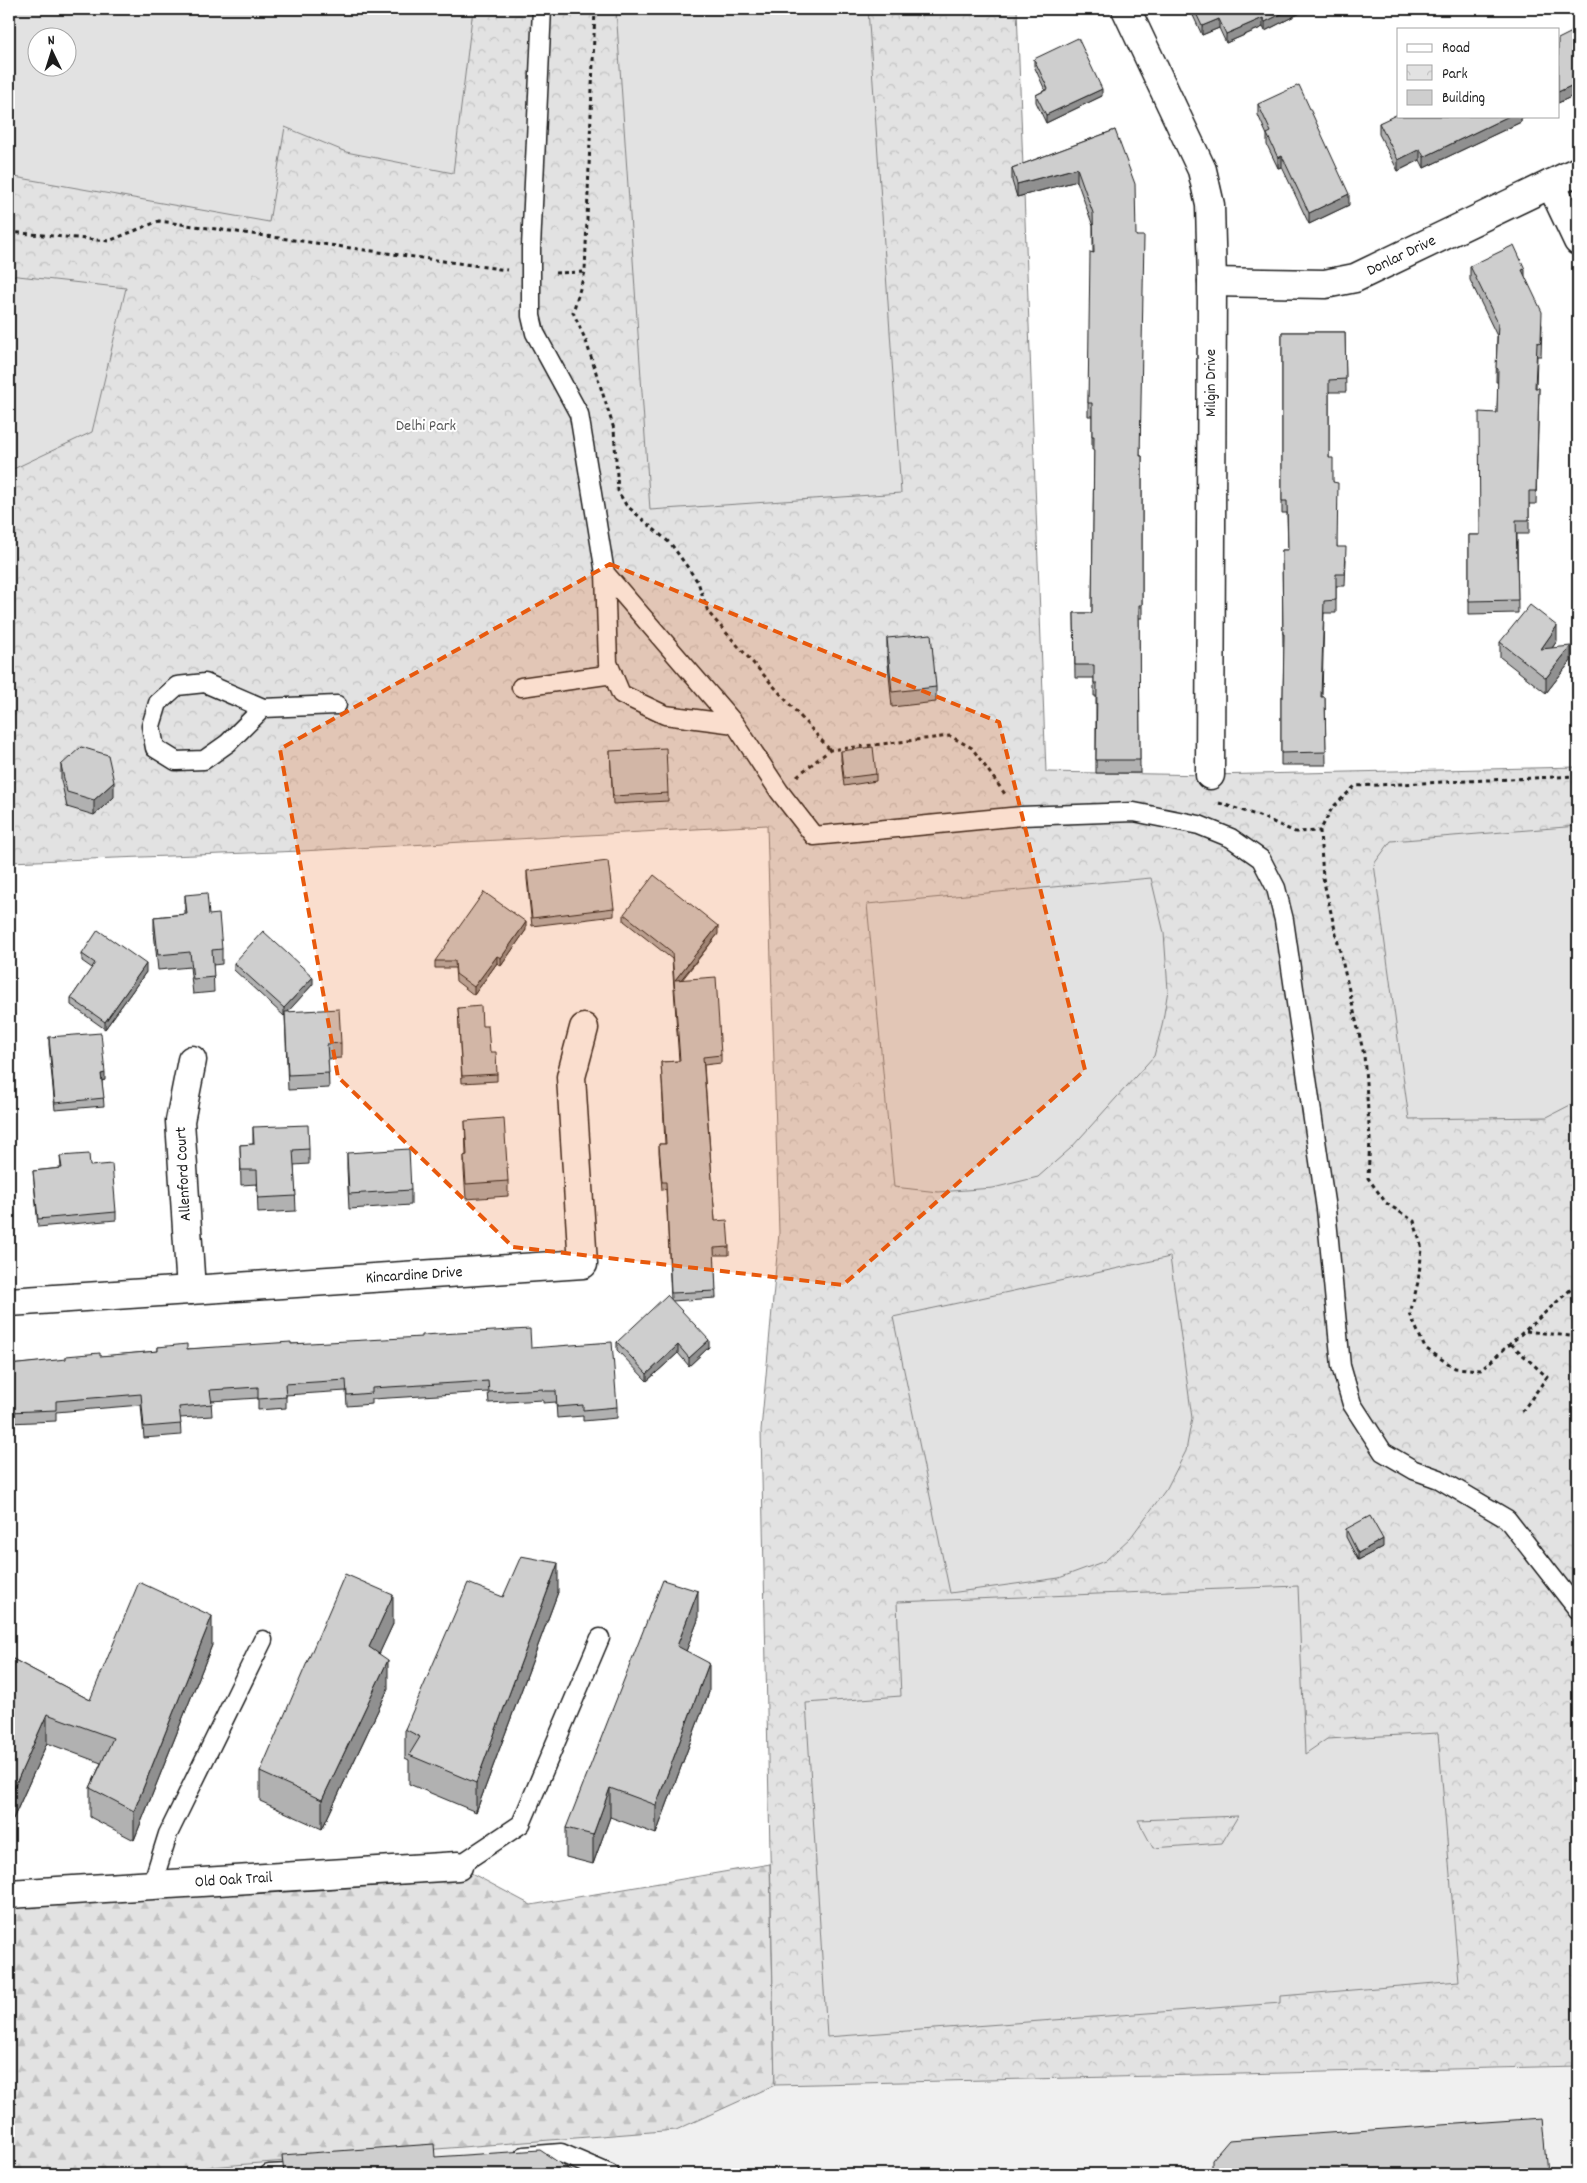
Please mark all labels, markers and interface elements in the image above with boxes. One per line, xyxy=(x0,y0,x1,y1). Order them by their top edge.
north arrow xyxy=(28,28,78,78)
legend xyxy=(1397,28,1560,118)
text: N xyxy=(47,31,55,51)
text: Road xyxy=(1442,38,1470,60)
text: Park xyxy=(1442,64,1468,86)
text: Building xyxy=(1442,88,1485,110)
street label: Donlar Drive xyxy=(1363,229,1440,282)
street label: Milgin Drive xyxy=(1200,349,1223,417)
park label: Delhi Park xyxy=(396,415,456,438)
street label: Allenford Court xyxy=(170,1126,198,1222)
street label: Kincardine Drive xyxy=(365,1260,463,1290)
street label: Old Oak Trail xyxy=(194,1866,273,1894)

